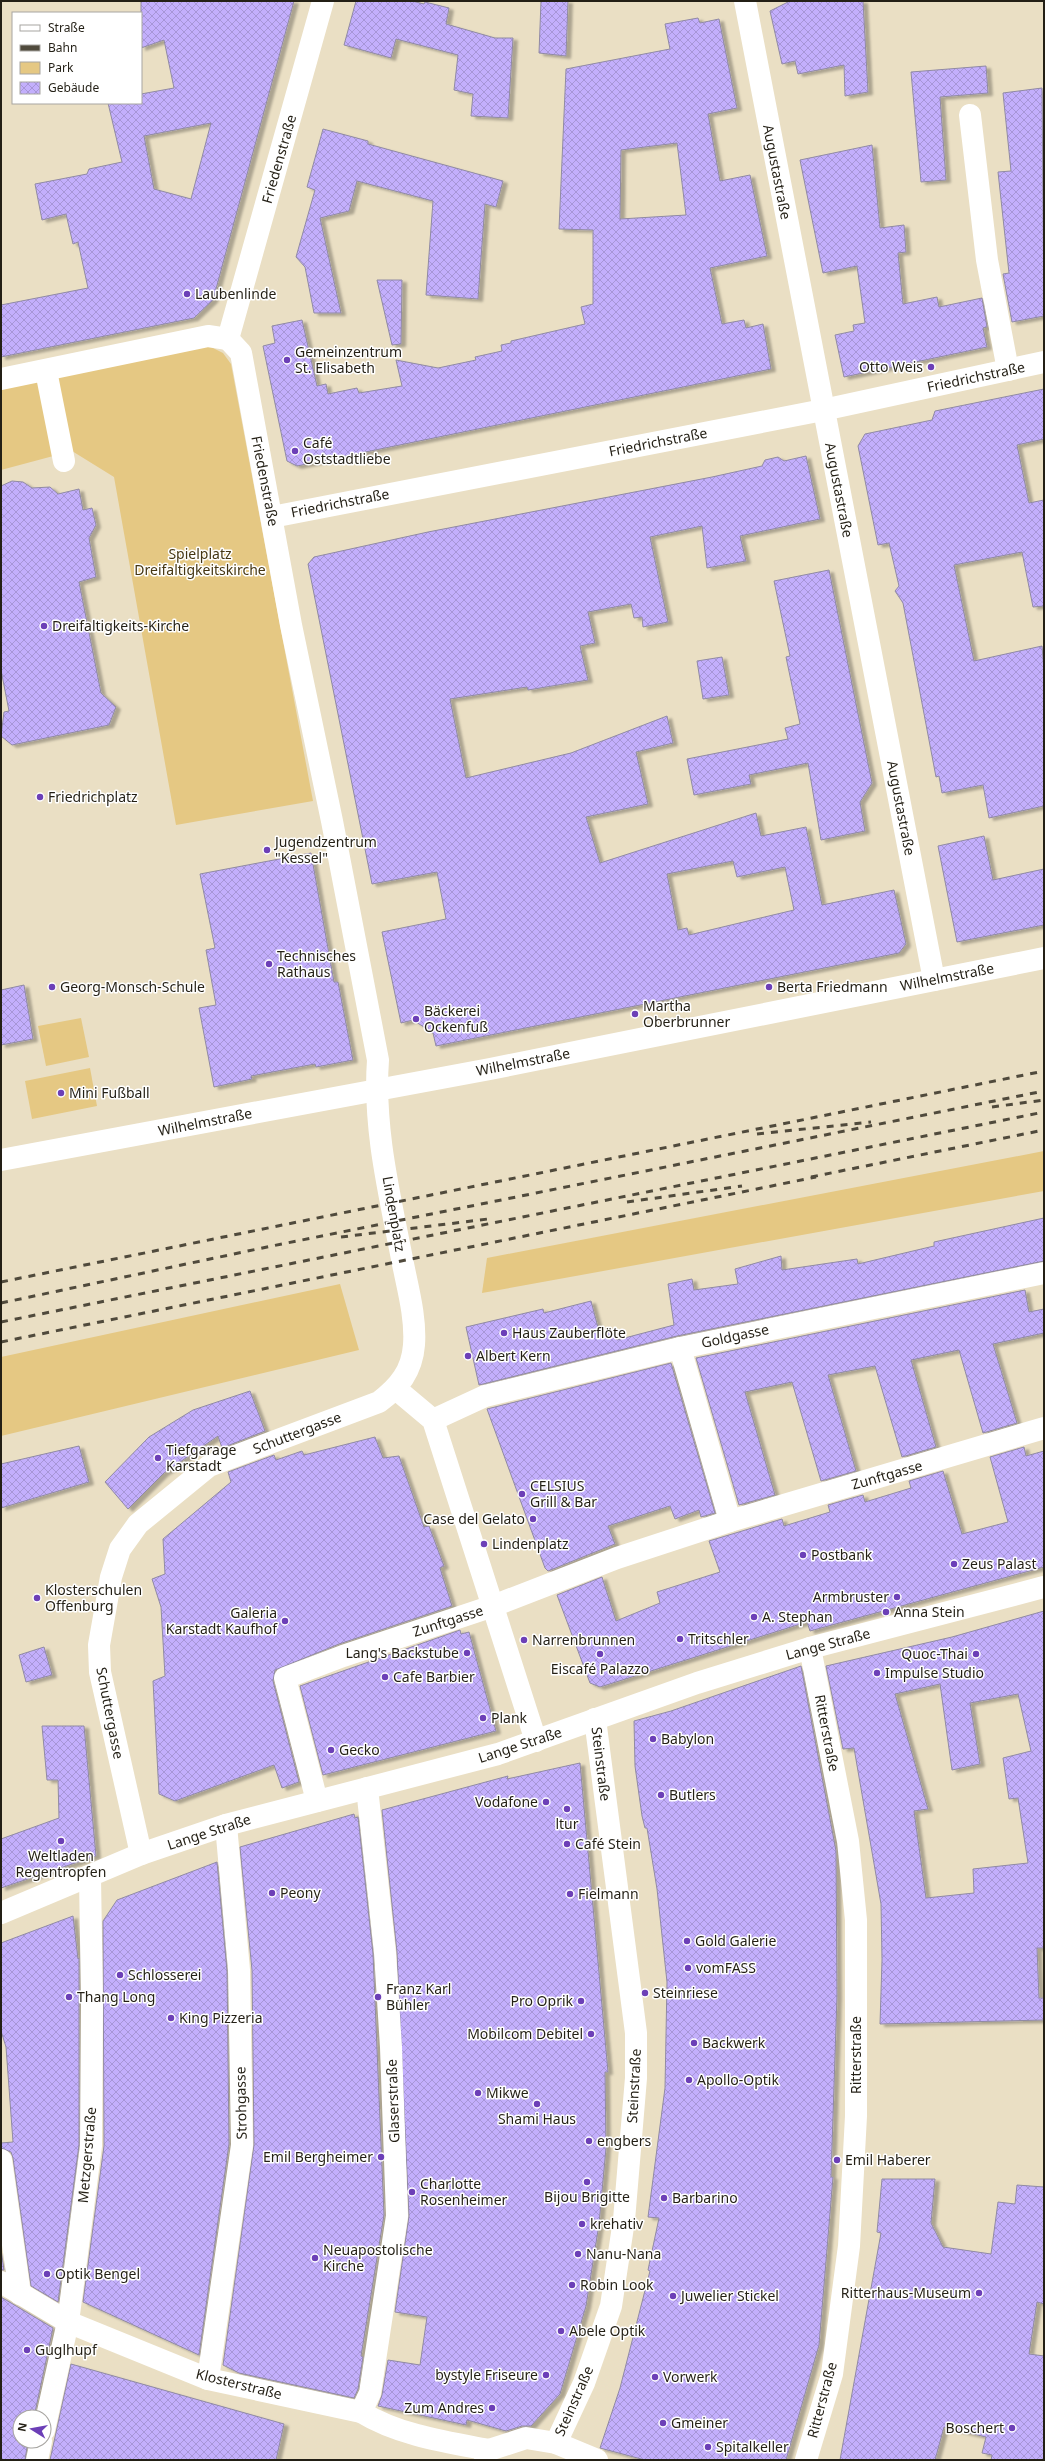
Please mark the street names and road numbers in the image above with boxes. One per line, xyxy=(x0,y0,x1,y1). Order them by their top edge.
street label: Friedenstraße xyxy=(257,112,300,205)
street label: Augustastraße xyxy=(759,123,796,221)
street label: Friedrichstraße xyxy=(925,357,1027,396)
street label: Friedrichstraße xyxy=(607,423,709,460)
street label: Friedenstraße xyxy=(247,434,284,528)
street label: Augustastraße xyxy=(821,441,858,539)
street label: Friedrichstraße xyxy=(289,484,391,521)
street label: Augustastraße xyxy=(883,759,920,857)
street label: Wilhelmstraße xyxy=(898,958,996,995)
street label: Wilhelmstraße xyxy=(474,1043,572,1080)
street label: Wilhelmstraße xyxy=(156,1103,254,1140)
street label: Lindenplatz xyxy=(378,1175,411,1254)
street label: Goldgasse xyxy=(699,1319,771,1352)
street label: Schuttergasse xyxy=(250,1407,344,1458)
street label: Zunftgasse xyxy=(849,1455,925,1494)
street label: Zunftgasse xyxy=(410,1600,486,1641)
street label: Lange Straße xyxy=(783,1623,872,1664)
street label: Schuttergasse xyxy=(92,1665,129,1761)
street label: Ritterstraße xyxy=(811,1693,844,1773)
street label: Lange Straße xyxy=(476,1722,564,1767)
street label: Steinstraße xyxy=(588,1726,615,1802)
street label: Lange Straße xyxy=(165,1809,253,1854)
street label: Ritterstraße xyxy=(846,2016,865,2094)
street label: Steinstraße xyxy=(622,2048,645,2124)
street label: Glaserstraße xyxy=(382,2059,403,2143)
street label: Strohgasse xyxy=(230,2066,251,2140)
street label: Metzgerstraße xyxy=(73,2106,100,2204)
street label: Ritterstraße xyxy=(802,2360,841,2440)
street label: Steinstraße xyxy=(550,2363,597,2439)
street label: Klosterstraße xyxy=(194,2364,284,2403)

